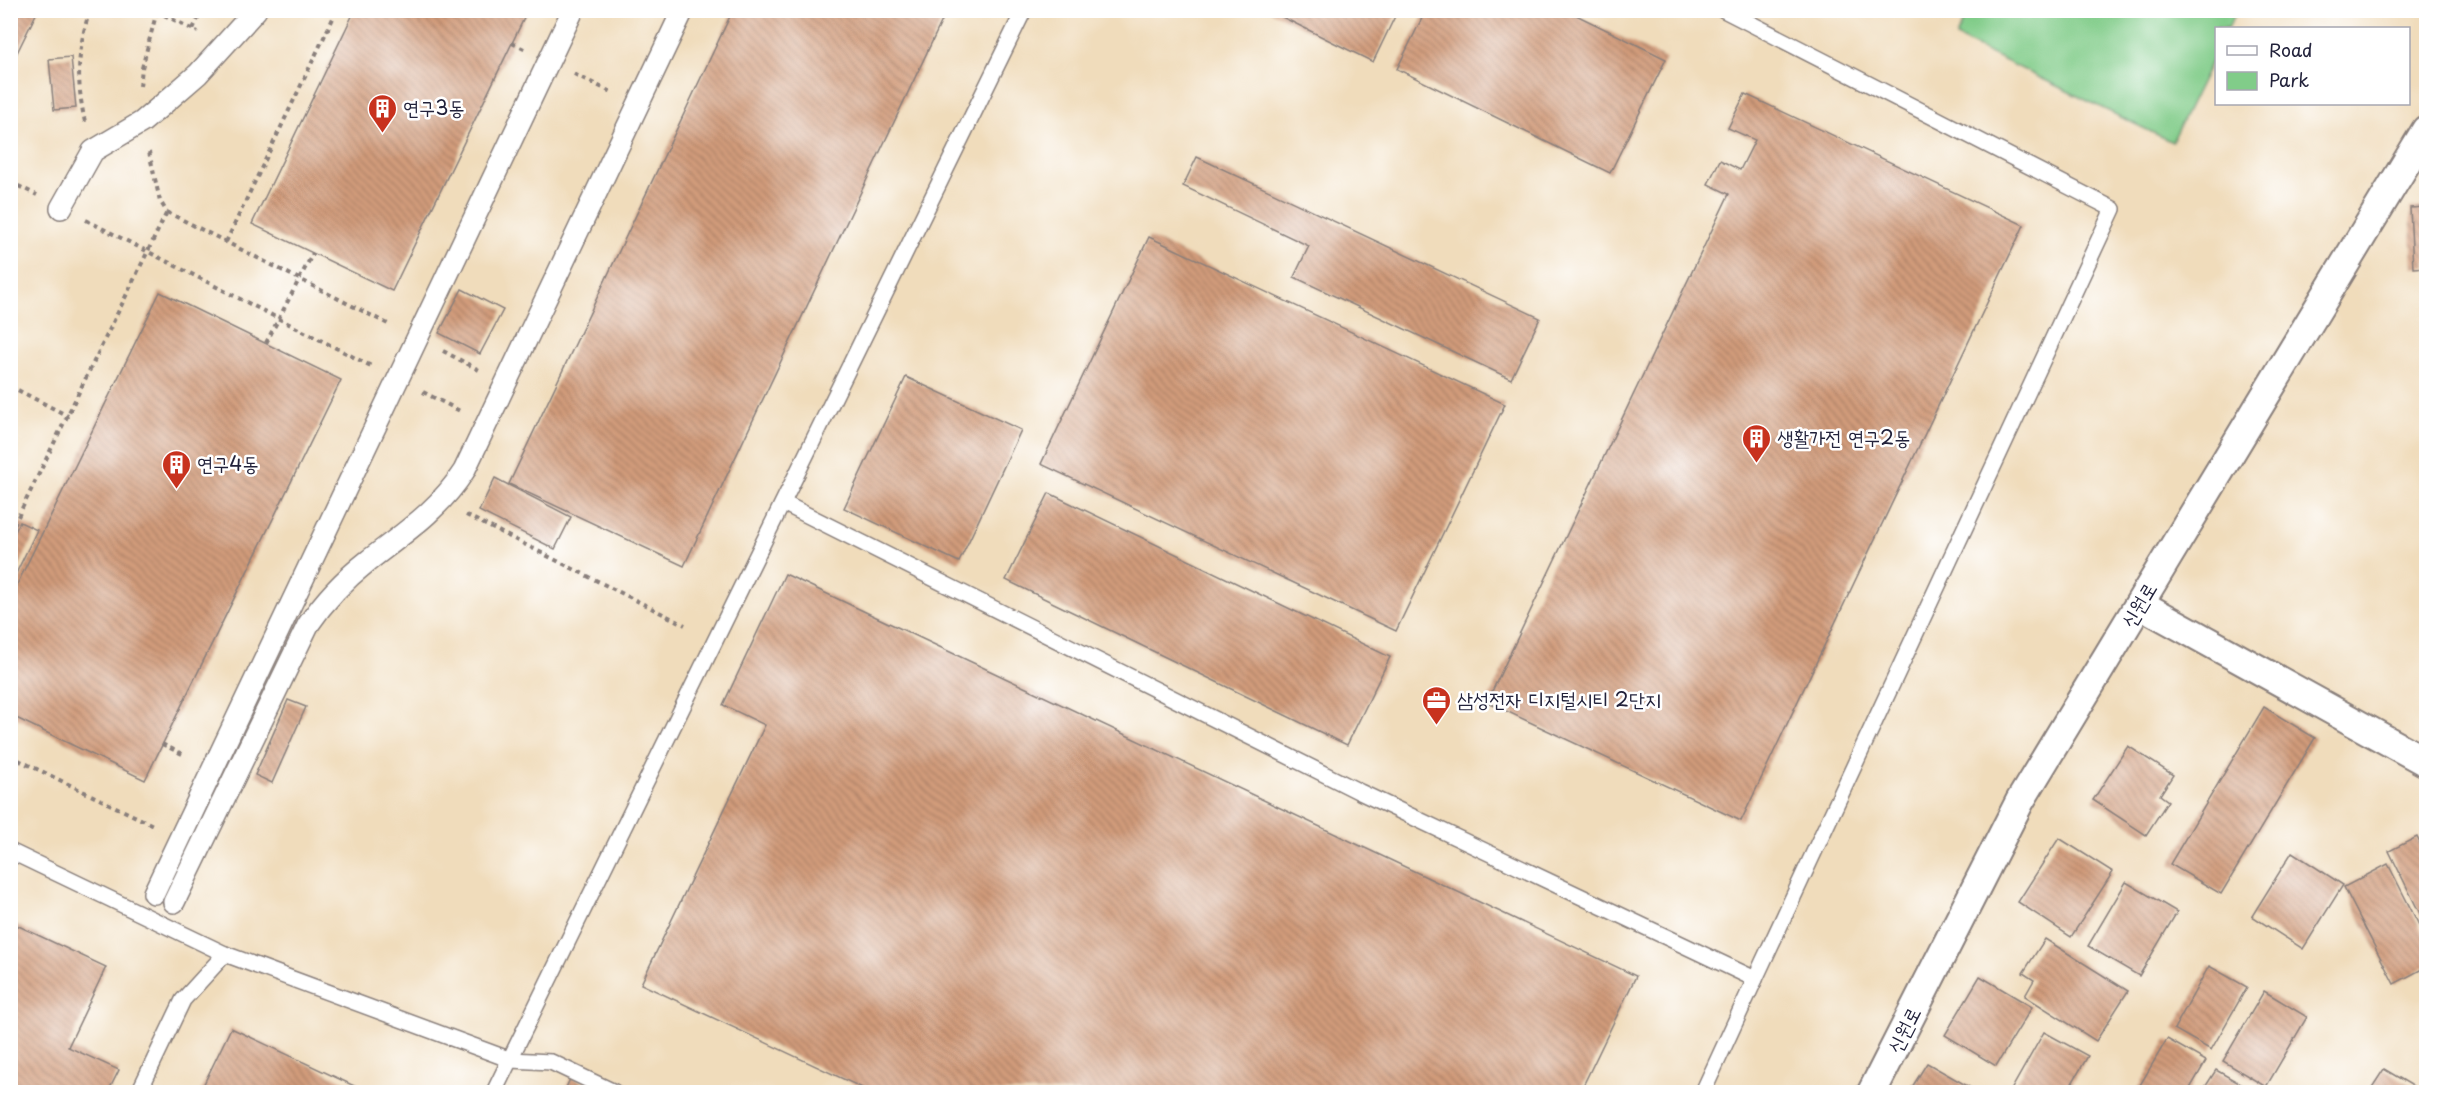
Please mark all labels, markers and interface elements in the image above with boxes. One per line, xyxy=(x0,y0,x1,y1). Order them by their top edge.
legend xyxy=(2215,27,2410,105)
text: Road xyxy=(2269,36,2313,63)
text: Park xyxy=(2269,66,2309,93)
building icon: 연구3동 xyxy=(366,92,398,134)
place label: 연구3동 xyxy=(403,92,464,122)
building icon: 생활가전 연구2동 xyxy=(1740,422,1772,464)
place label: 생활가전 연구2동 xyxy=(1777,422,1910,452)
building icon: 연구4동 xyxy=(160,448,192,490)
place label: 연구4동 xyxy=(197,448,259,478)
street label: 신원로 xyxy=(2113,576,2163,633)
office icon: 삼성전자 디지털시티 2단지 xyxy=(1420,684,1452,726)
place label: 삼성전자 디지털시티 2단지 xyxy=(1457,684,1661,714)
street label: 신원로 xyxy=(1879,1001,1927,1058)

